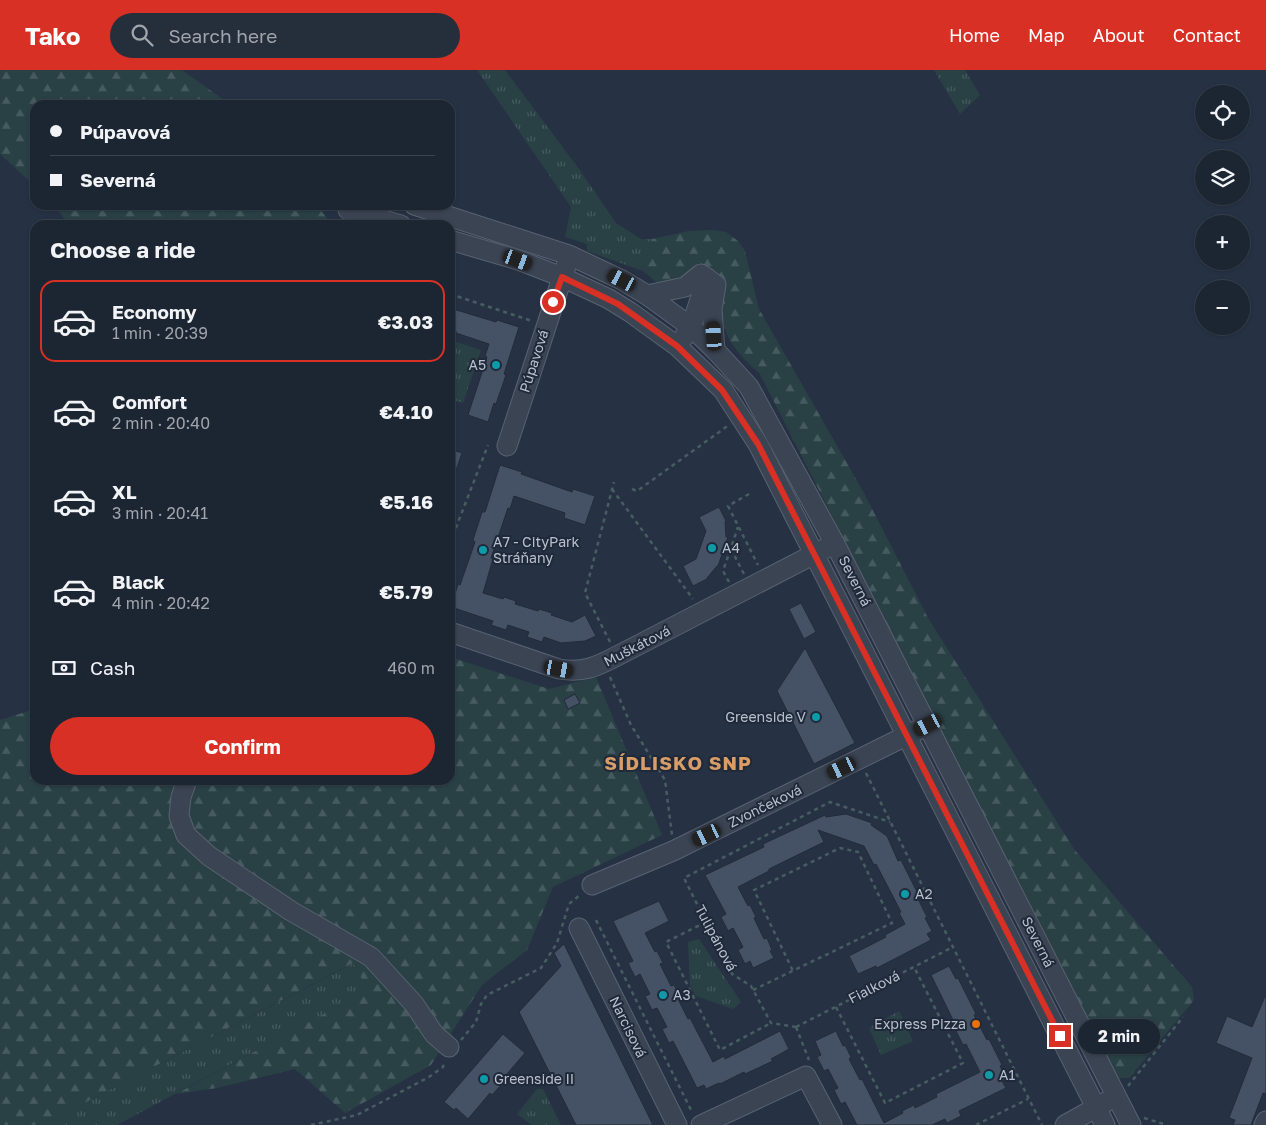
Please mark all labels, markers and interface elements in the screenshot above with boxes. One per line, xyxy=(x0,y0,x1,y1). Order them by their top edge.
search box xyxy=(110,13,460,58)
text: Tako xyxy=(25,21,80,50)
icon: search xyxy=(128,21,156,49)
text: Search here xyxy=(168,24,277,47)
text: Home xyxy=(949,24,1000,46)
text: Map xyxy=(1028,24,1065,46)
text: About xyxy=(1093,24,1145,46)
text: Contact xyxy=(1173,24,1241,46)
map controls xyxy=(1195,85,1250,335)
button: locate xyxy=(1195,85,1250,140)
text: Púpavová xyxy=(80,120,170,143)
button: layers xyxy=(1195,150,1250,205)
text: Severná xyxy=(80,168,156,191)
button: + xyxy=(1195,215,1250,270)
text: Choose a ride xyxy=(50,236,196,263)
car xyxy=(501,248,534,272)
car xyxy=(605,267,638,293)
button: − xyxy=(1195,280,1250,335)
route start xyxy=(542,291,564,313)
icon: car xyxy=(52,299,97,344)
text: Economy xyxy=(112,300,197,323)
text: €3.03 xyxy=(378,310,433,333)
car xyxy=(705,321,722,351)
text: 1 min · 20:39 xyxy=(112,323,208,343)
street label: Púpavová xyxy=(515,327,552,394)
place label: A5 xyxy=(469,356,486,373)
marker: A5 xyxy=(490,359,502,371)
icon: car xyxy=(52,389,97,434)
text: Comfort xyxy=(112,390,187,413)
text: €4.10 xyxy=(380,400,433,423)
text: 2 min · 20:40 xyxy=(112,413,210,433)
icon: car xyxy=(52,479,97,524)
text: XL xyxy=(112,480,137,503)
text: €5.16 xyxy=(380,490,433,513)
text: 3 min · 20:41 xyxy=(112,503,208,523)
place label: A7 - CityPark Stráňany xyxy=(493,533,580,566)
place label: A4 xyxy=(722,539,740,556)
marker: A4 xyxy=(706,542,718,554)
marker: A7 - CityPark Stráňany xyxy=(477,544,489,556)
street label: Severná xyxy=(836,553,875,609)
icon: car xyxy=(52,569,97,614)
text: Black xyxy=(112,570,165,593)
text: €5.79 xyxy=(380,580,433,603)
text: 4 min · 20:42 xyxy=(112,593,210,613)
street label: Muškátová xyxy=(601,622,673,670)
icon: cash xyxy=(50,654,78,682)
text: Cash xyxy=(90,656,135,679)
text: 460 m xyxy=(387,658,435,678)
car xyxy=(542,659,575,679)
place label: Greenside V xyxy=(725,708,807,725)
marker: Greenside V xyxy=(810,711,822,723)
car xyxy=(911,712,944,738)
button: Confirm xyxy=(50,717,435,775)
district label: SÍDLISKO SNP xyxy=(604,751,752,774)
car xyxy=(825,755,858,781)
street label: Zvončeková xyxy=(725,780,804,831)
car xyxy=(690,822,723,848)
place label: A2 xyxy=(915,885,933,902)
marker: A2 xyxy=(899,888,911,900)
street label: Tulipánová xyxy=(692,902,741,974)
street label: Severná xyxy=(1019,914,1058,970)
street label: Fialková xyxy=(845,966,902,1007)
place label: A3 xyxy=(673,986,691,1003)
marker: A3 xyxy=(657,989,669,1001)
street label: Narcisová xyxy=(606,993,651,1060)
place label: Express Pizza xyxy=(874,1015,966,1032)
marker: Express Pizza xyxy=(970,1018,982,1030)
callout: 2 min xyxy=(1078,1018,1160,1054)
route end xyxy=(1049,1025,1071,1047)
text: 2 min xyxy=(1098,1026,1140,1046)
place label: A1 xyxy=(999,1066,1015,1083)
marker: A1 xyxy=(983,1069,995,1081)
place label: Greenside II xyxy=(494,1070,574,1087)
marker: Greenside II xyxy=(478,1073,490,1085)

